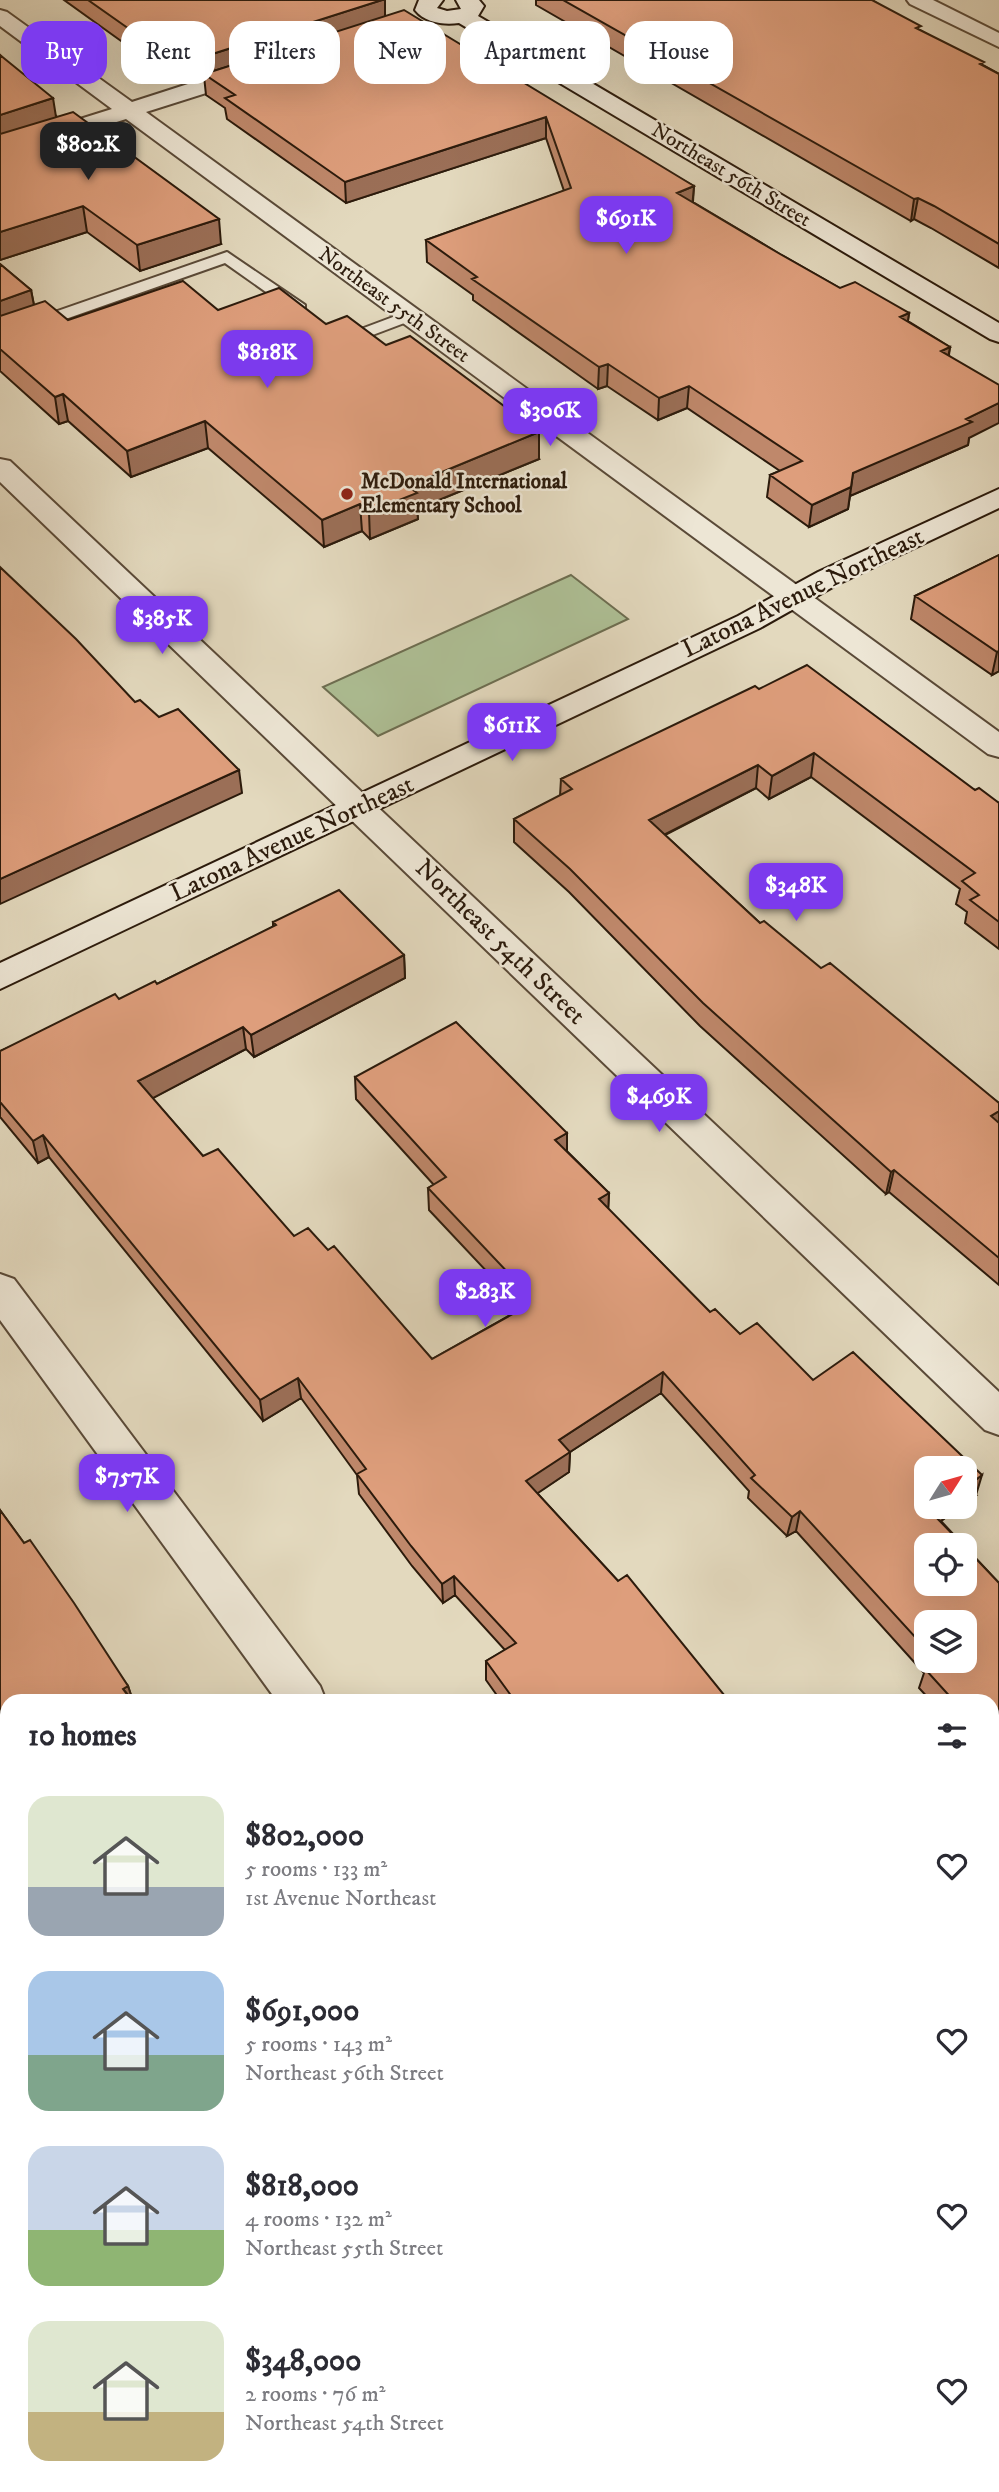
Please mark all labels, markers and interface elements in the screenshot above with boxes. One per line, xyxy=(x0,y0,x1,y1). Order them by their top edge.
chip: Buy xyxy=(21,21,107,84)
chip: Rent xyxy=(121,21,215,84)
chip: Filters xyxy=(229,21,340,84)
chip: New xyxy=(354,21,446,84)
chip: Apartment xyxy=(460,21,610,84)
chip: House xyxy=(624,21,733,84)
street label: Northeast 56th Street xyxy=(646,117,816,233)
pin: $802K xyxy=(39,122,137,182)
text: $802K xyxy=(56,130,120,159)
pin: $691K xyxy=(577,196,675,256)
text: $691K xyxy=(596,204,656,233)
street label: Northeast 55th Street xyxy=(313,241,475,369)
pin: $818K xyxy=(218,330,316,390)
text: $818K xyxy=(237,338,297,367)
pin: $306K xyxy=(501,388,599,448)
text: $306K xyxy=(519,396,581,425)
place label: McDonald International Elementary School xyxy=(361,469,568,519)
marker: McDonald International Elementary School xyxy=(339,486,355,502)
street label: Latona Avenue Northeast xyxy=(677,520,929,666)
pin: $385K xyxy=(113,596,211,656)
text: $385K xyxy=(132,604,192,633)
pin: $611K xyxy=(463,704,561,763)
text: $611K xyxy=(483,711,541,740)
street label: Latona Avenue Northeast xyxy=(165,768,419,910)
street label: Northeast 54th Street xyxy=(408,852,592,1032)
pin: $348K xyxy=(747,864,845,923)
text: $348K xyxy=(765,871,827,900)
pin: $469K xyxy=(610,1074,708,1134)
text: $469K xyxy=(626,1082,692,1111)
pin: $283K xyxy=(436,1270,534,1329)
text: $283K xyxy=(455,1277,515,1306)
pin: $757K xyxy=(78,1454,176,1514)
north arrow xyxy=(914,1456,976,1519)
map controls xyxy=(914,1456,977,1673)
text: $757K xyxy=(95,1462,159,1491)
button: locate xyxy=(914,1533,977,1596)
button: layers xyxy=(914,1610,977,1673)
icon: filters xyxy=(933,1717,971,1755)
text: 10 homes xyxy=(28,1718,137,1755)
text: $802,000 xyxy=(245,1818,364,1855)
icon: home xyxy=(84,1824,168,1908)
icon: heart xyxy=(933,1847,971,1885)
text: 5 rooms · 133 m² xyxy=(245,1855,387,1884)
text: 1st Avenue Northeast xyxy=(245,1884,436,1913)
text: $691,000 xyxy=(245,1993,359,2030)
icon: home xyxy=(84,1999,168,2083)
icon: heart xyxy=(933,2022,971,2060)
text: 5 rooms · 143 m² xyxy=(245,2030,392,2059)
text: Northeast 56th Street xyxy=(245,2059,444,2088)
text: $818,000 xyxy=(245,2168,359,2205)
icon: home xyxy=(84,2174,168,2258)
icon: heart xyxy=(933,2197,971,2235)
text: 4 rooms · 132 m² xyxy=(245,2205,392,2234)
text: Northeast 55th Street xyxy=(245,2234,443,2263)
text: $348,000 xyxy=(245,2343,361,2380)
icon: home xyxy=(84,2349,168,2433)
icon: heart xyxy=(933,2372,971,2410)
text: 2 rooms · 76 m² xyxy=(245,2380,385,2409)
text: Northeast 54th Street xyxy=(245,2409,444,2438)

